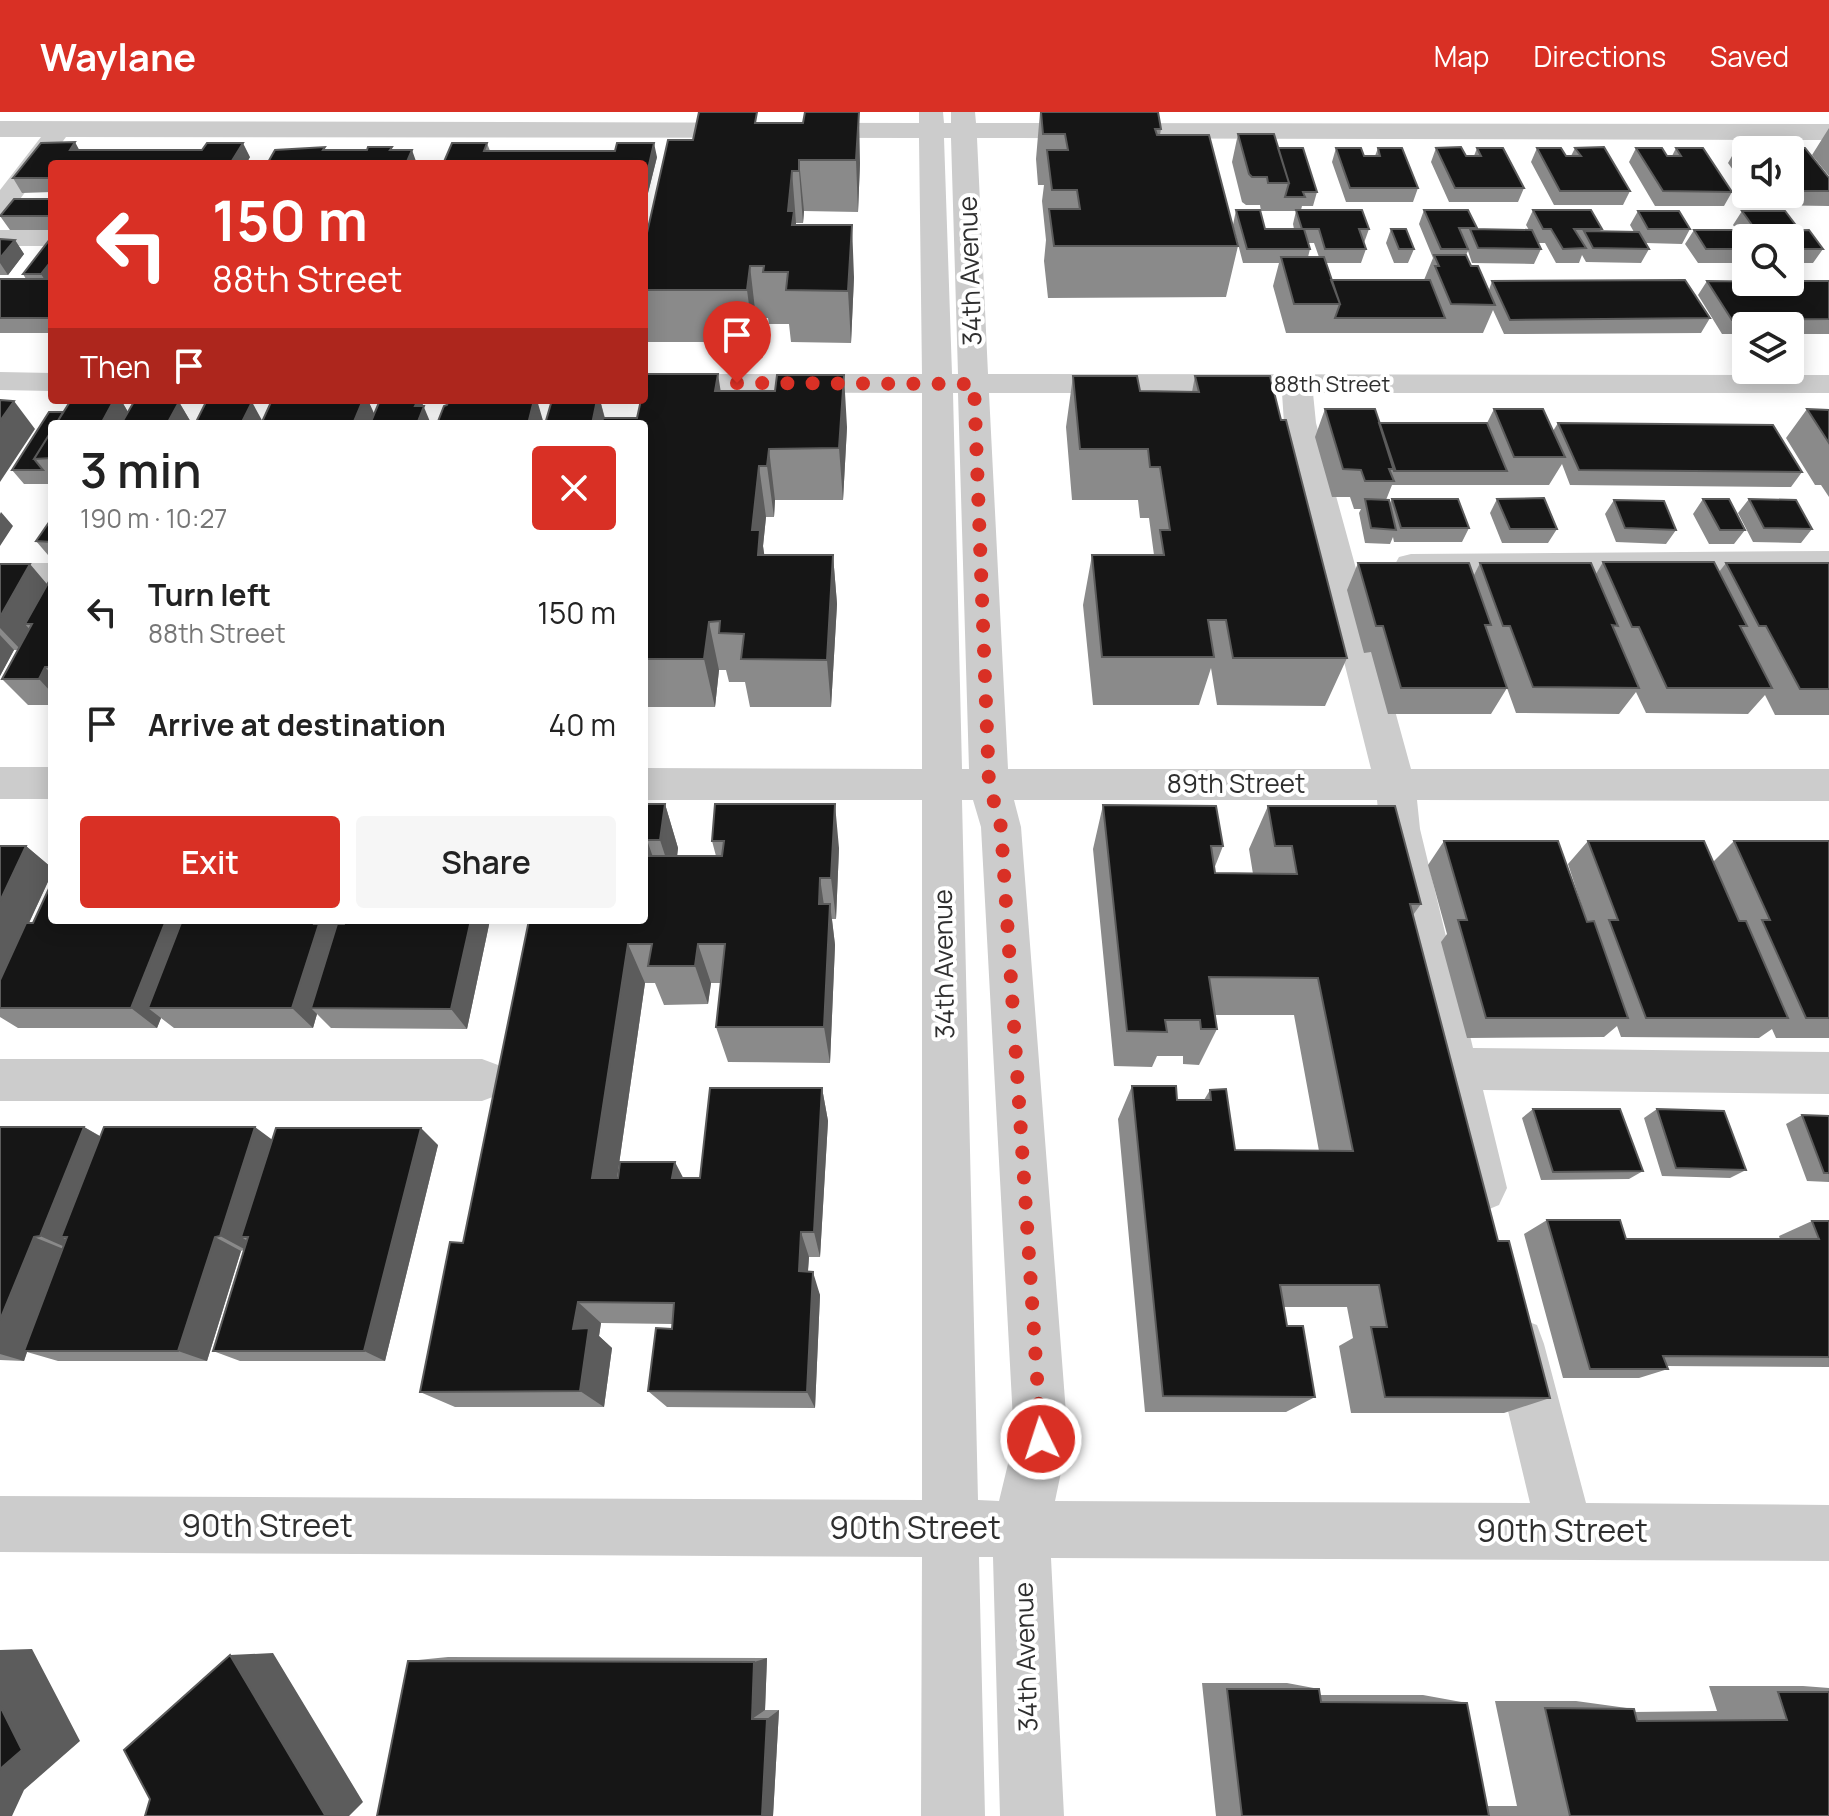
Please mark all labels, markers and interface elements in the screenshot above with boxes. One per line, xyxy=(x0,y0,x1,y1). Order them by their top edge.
text: Waylane xyxy=(40,30,196,82)
text: Map xyxy=(1434,37,1489,75)
text: Directions xyxy=(1533,37,1666,75)
text: Saved xyxy=(1710,37,1789,75)
map controls xyxy=(1732,136,1804,384)
button: sound xyxy=(1732,136,1804,208)
text: 150 m xyxy=(212,181,368,258)
icon: left xyxy=(80,192,184,296)
street label: 34th Avenue xyxy=(948,196,990,347)
button: search xyxy=(1732,224,1804,296)
text: 88th Street xyxy=(212,254,403,303)
pin xyxy=(703,301,771,383)
button: layers xyxy=(1732,312,1804,384)
icon: arrive xyxy=(715,313,759,357)
icon: arrive xyxy=(167,344,211,388)
text: Then xyxy=(80,346,151,387)
street label: 88th Street xyxy=(1274,369,1390,399)
text: 3 min xyxy=(80,437,202,502)
button: close xyxy=(532,446,616,530)
text: 190 m · 10:27 xyxy=(80,500,227,536)
text: Turn left xyxy=(148,574,271,615)
icon: left xyxy=(80,590,124,634)
text: 150 m xyxy=(537,592,616,633)
text: 88th Street xyxy=(148,615,286,651)
icon: arrive xyxy=(80,702,124,746)
text: Arrive at destination xyxy=(148,704,446,745)
text: 40 m xyxy=(549,704,616,745)
street label: 89th Street xyxy=(1167,765,1305,801)
button: Exit xyxy=(80,816,340,908)
button: Share xyxy=(356,816,616,908)
street label: 34th Avenue xyxy=(924,889,962,1039)
position arrow xyxy=(999,1397,1083,1481)
street label: 90th Street xyxy=(181,1503,353,1547)
street label: 90th Street xyxy=(829,1505,1001,1549)
street label: 90th Street xyxy=(1476,1508,1648,1552)
street label: 34th Avenue xyxy=(1004,1582,1046,1733)

